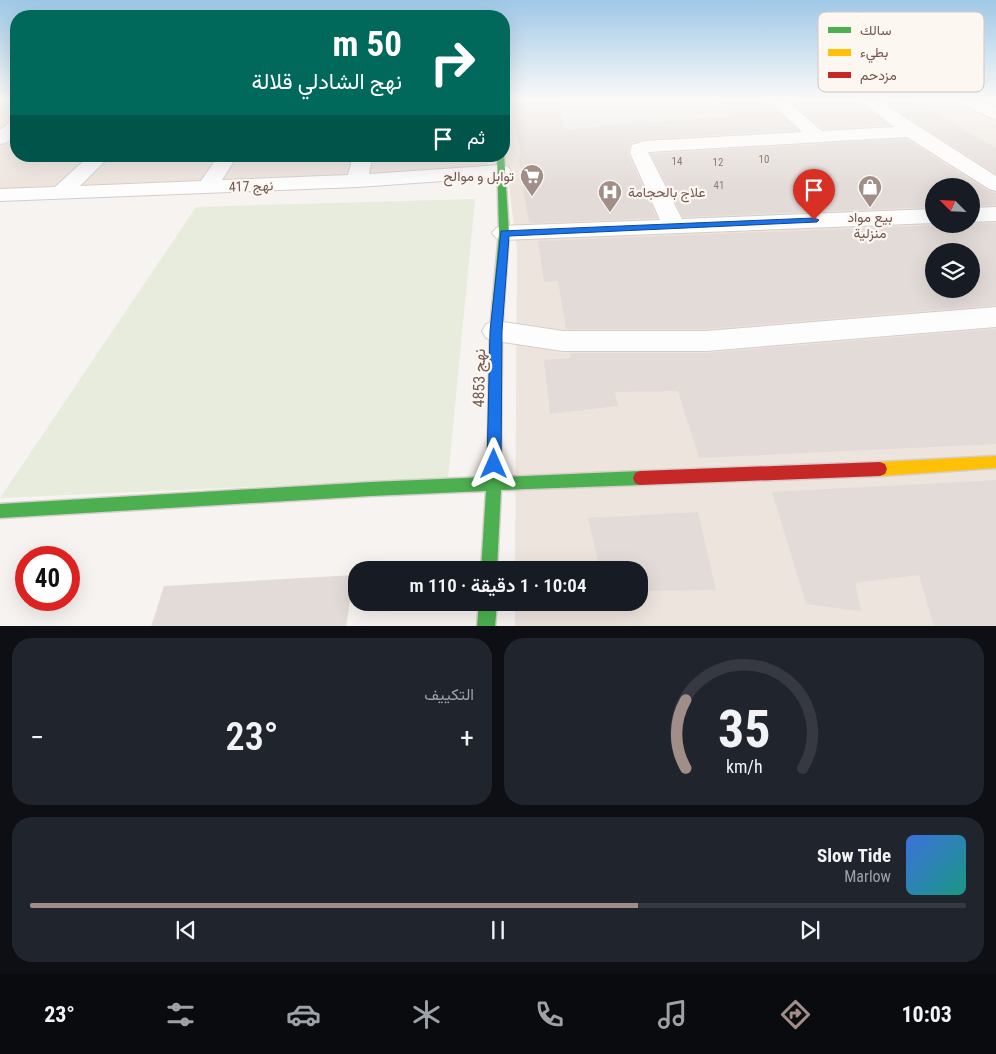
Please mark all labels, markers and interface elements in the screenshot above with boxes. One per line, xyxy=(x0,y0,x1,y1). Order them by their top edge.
legend xyxy=(818,12,984,92)
text: سالك xyxy=(860,22,891,38)
text: 50 m xyxy=(333,24,402,65)
icon: right xyxy=(420,30,485,95)
text: بطيء xyxy=(860,44,888,64)
text: مزدحم xyxy=(860,67,897,84)
text: نهج الشادلي قلالة xyxy=(252,69,402,94)
icon: arrive xyxy=(429,125,457,153)
text: ثم xyxy=(467,126,485,149)
house number: 10 xyxy=(759,153,769,166)
house number: 14 xyxy=(672,155,683,168)
house number: 12 xyxy=(713,156,723,169)
supermarket icon: توابل و موالح xyxy=(519,163,545,197)
place label: توابل و موالح xyxy=(443,168,514,187)
pin xyxy=(793,169,835,220)
shop icon: بيع مواد منزلية xyxy=(857,174,883,208)
icon: arrive xyxy=(800,176,828,204)
street label: نهج 417 xyxy=(228,177,274,198)
north arrow xyxy=(925,178,980,232)
map controls xyxy=(925,178,980,298)
hospital icon: علاج بالحجامة xyxy=(597,179,623,213)
house number: 41 xyxy=(714,179,724,192)
place label: علاج بالحجامة xyxy=(628,184,706,203)
place label: بيع مواد منزلية xyxy=(847,209,893,242)
button: layers xyxy=(925,243,980,298)
street label: نهج 4853 xyxy=(469,348,491,408)
position arrow xyxy=(467,437,519,489)
speed limit sign: 40 xyxy=(15,546,80,611)
text: 10:04 · 1 دقيقة · 110 m xyxy=(410,574,586,597)
text: التكييف xyxy=(424,685,474,704)
text: 35 xyxy=(718,699,770,760)
text: 23° xyxy=(226,715,278,759)
text: − xyxy=(30,721,44,754)
text: + xyxy=(460,721,474,754)
text: km/h xyxy=(726,756,762,777)
text: Slow Tide xyxy=(817,844,891,867)
text: Marlow xyxy=(844,867,891,886)
icon: previous xyxy=(172,916,200,944)
icon: pause xyxy=(484,916,512,944)
icon: next xyxy=(796,916,824,944)
icon: filters xyxy=(163,997,198,1032)
icon: car xyxy=(286,997,321,1032)
icon: climate xyxy=(409,997,444,1032)
icon: phone xyxy=(532,997,567,1032)
icon: music xyxy=(655,997,690,1032)
icon: directions xyxy=(778,997,813,1032)
text: 23° xyxy=(44,1002,75,1027)
text: 10:03 xyxy=(901,1002,952,1027)

